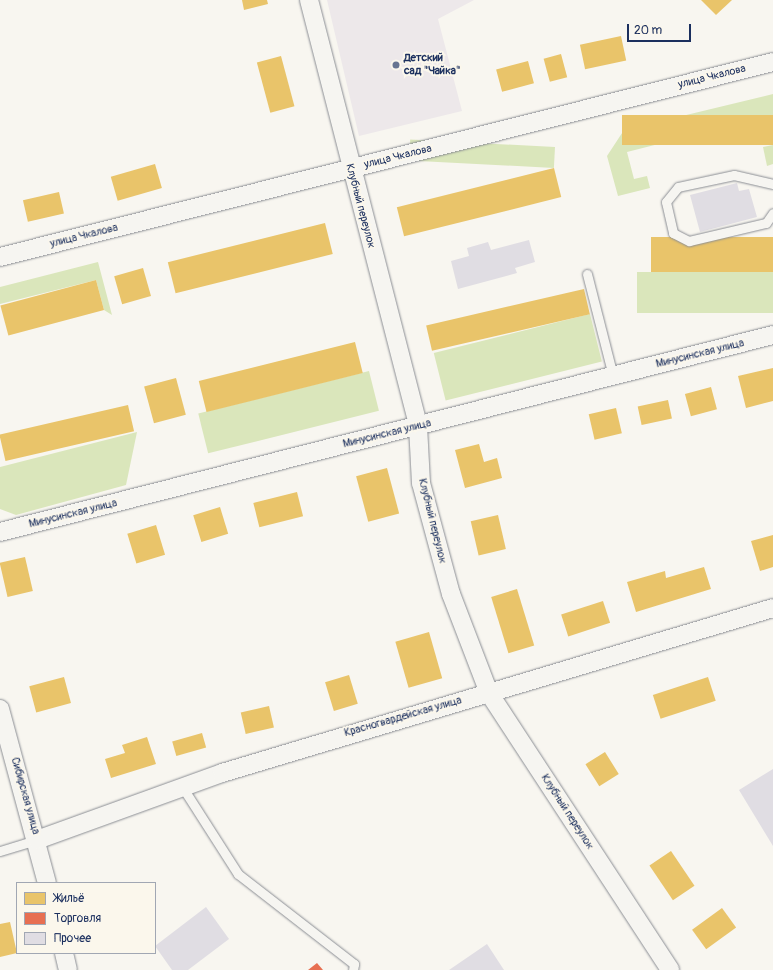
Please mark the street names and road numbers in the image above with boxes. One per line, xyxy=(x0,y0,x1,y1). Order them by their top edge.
street label: улица Чкалова xyxy=(677,62,747,92)
street label: улица Чкалова xyxy=(363,142,433,172)
street label: Клубный переулок xyxy=(342,162,378,250)
street label: улица Чкалова xyxy=(49,221,119,251)
street label: Минусинская улица xyxy=(655,337,745,371)
street label: Минусинская улица xyxy=(342,417,432,451)
street label: Клубный переулок xyxy=(415,477,449,565)
street label: Минусинская улица xyxy=(28,497,118,531)
street label: Красногвардейская улица xyxy=(343,694,463,740)
street label: Сибирская улица xyxy=(8,756,42,836)
street label: Клубный переулок xyxy=(538,772,596,852)

